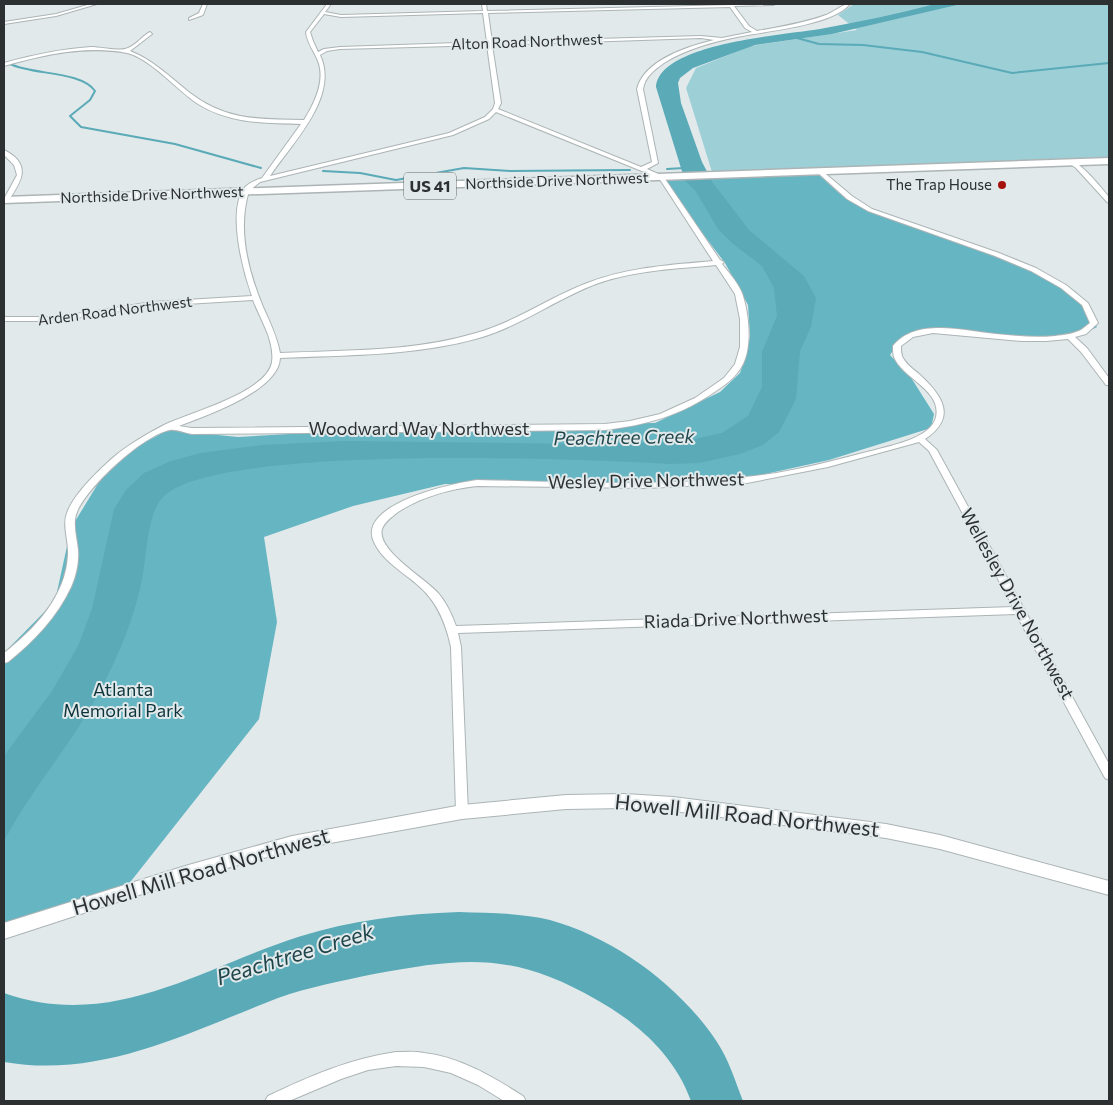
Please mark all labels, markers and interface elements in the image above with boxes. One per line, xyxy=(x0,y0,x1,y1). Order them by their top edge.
street label: Alton Road Northwest xyxy=(451,29,603,53)
street label: Northside Drive Northwest xyxy=(465,168,649,192)
road number: US 41 xyxy=(404,172,456,200)
place label: The Trap House xyxy=(886,175,992,193)
marker: The Trap House xyxy=(996,179,1008,191)
street label: Northside Drive Northwest xyxy=(60,182,244,206)
street label: Arden Road Northwest xyxy=(37,292,193,328)
street label: Woodward Way Northwest xyxy=(309,417,529,439)
water label: Peachtree Creek xyxy=(553,424,695,449)
street label: Wesley Drive Northwest xyxy=(548,467,744,493)
street label: Wellesley Drive Northwest xyxy=(956,504,1080,703)
street label: Riada Drive Northwest xyxy=(643,604,828,632)
park label: Atlanta Memorial Park xyxy=(63,678,183,721)
street label: Howell Mill Road Northwest xyxy=(613,788,881,841)
street label: Howell Mill Road Northwest xyxy=(69,822,332,919)
water label: Peachtree Creek xyxy=(213,916,378,990)

